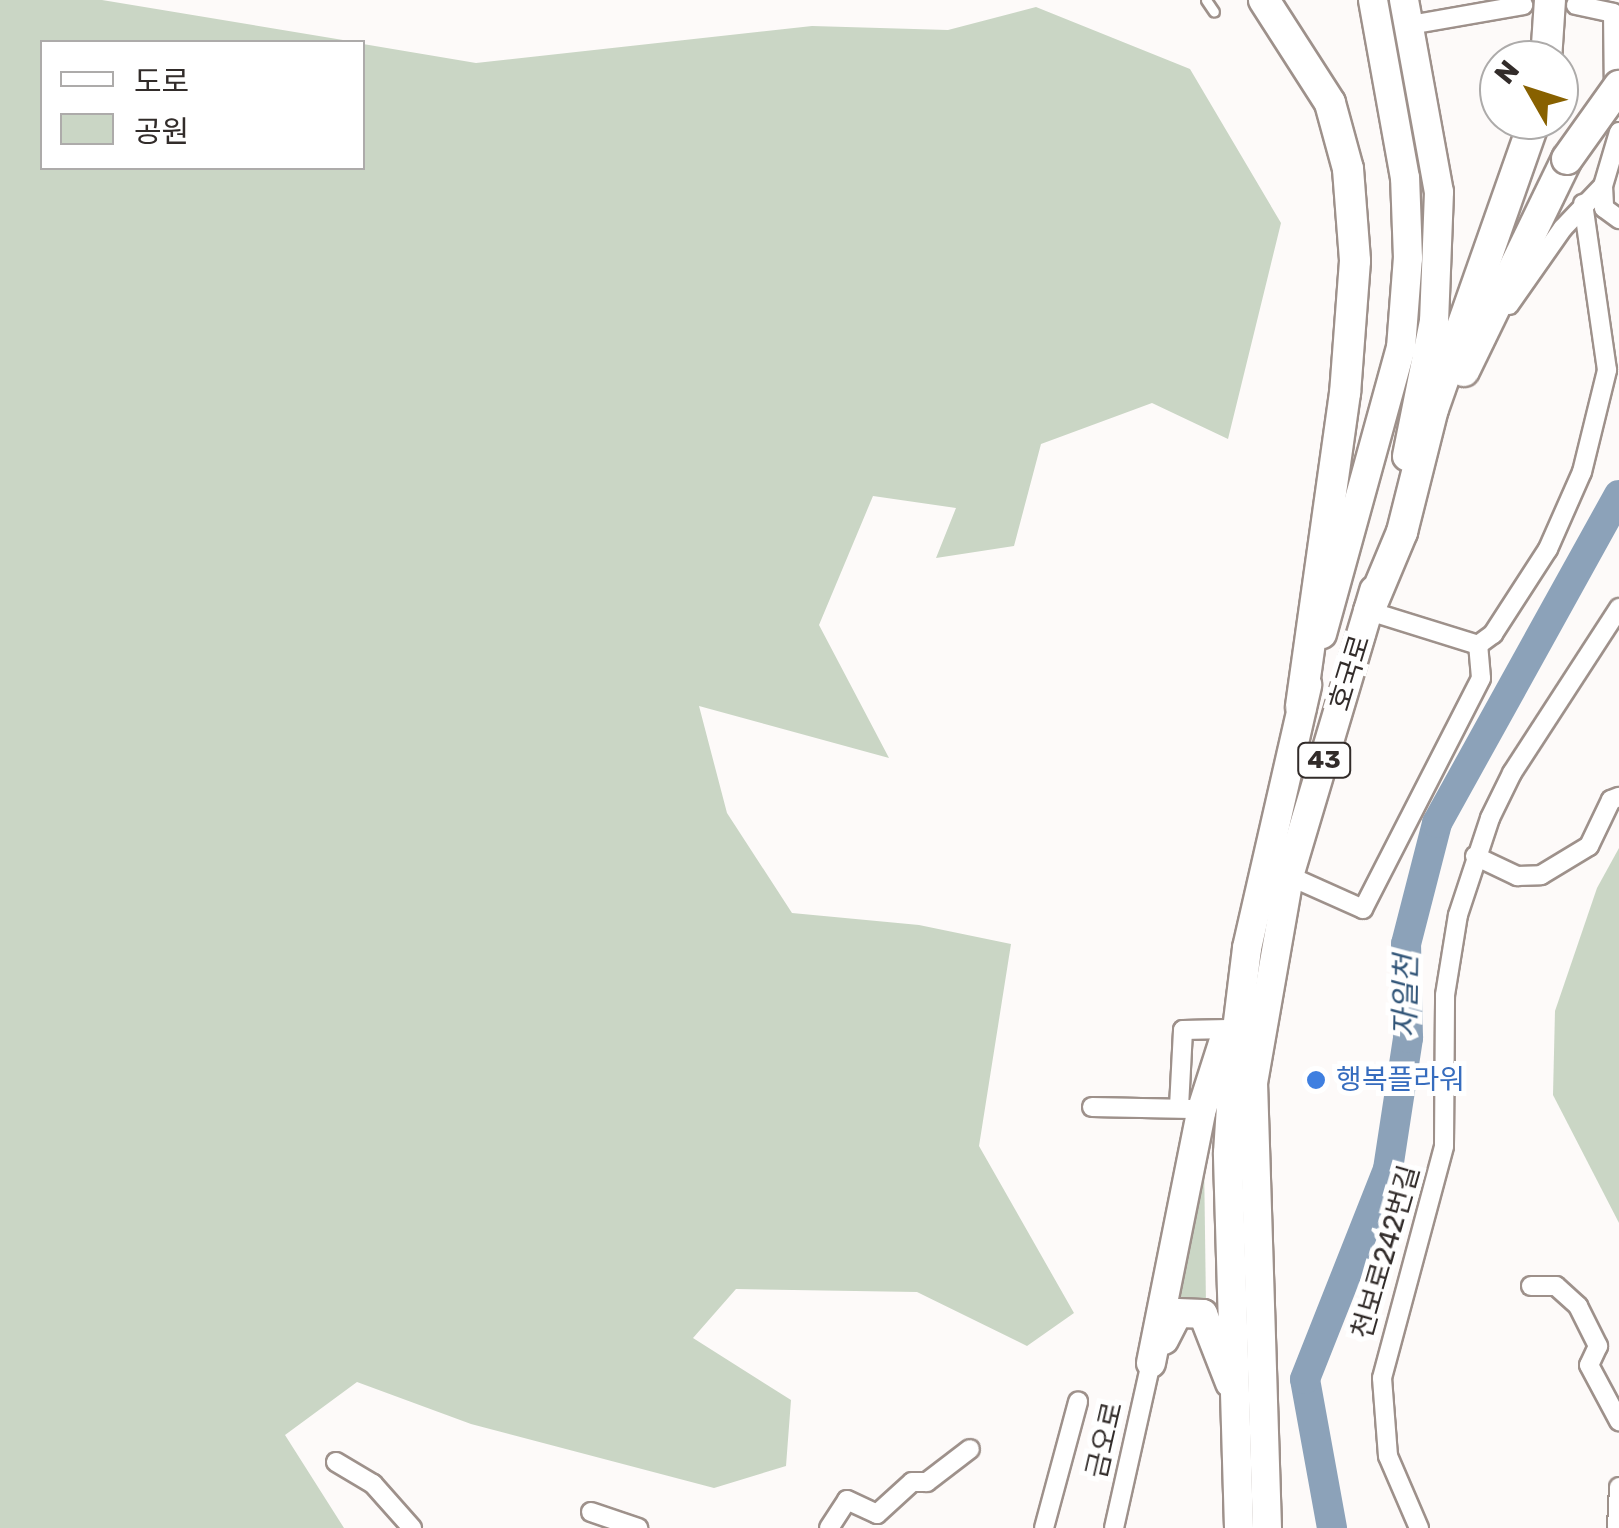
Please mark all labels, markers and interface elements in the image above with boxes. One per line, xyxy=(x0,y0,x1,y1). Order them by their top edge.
legend xyxy=(40,40,365,170)
north arrow xyxy=(1479,40,1579,140)
text: N xyxy=(1488,54,1526,90)
text: 도로 xyxy=(134,64,189,100)
text: 공원 xyxy=(134,114,189,150)
street label: 호국로 xyxy=(1323,631,1377,715)
road number: 43 xyxy=(1296,740,1352,780)
water label: 자일천 xyxy=(1387,954,1425,1038)
place label: 행복플라워 xyxy=(1336,1063,1465,1097)
marker: 행복플라워 xyxy=(1305,1069,1327,1091)
street label: 천보로242번길 xyxy=(1345,1161,1427,1343)
street label: 금오로 xyxy=(1080,1399,1130,1481)

